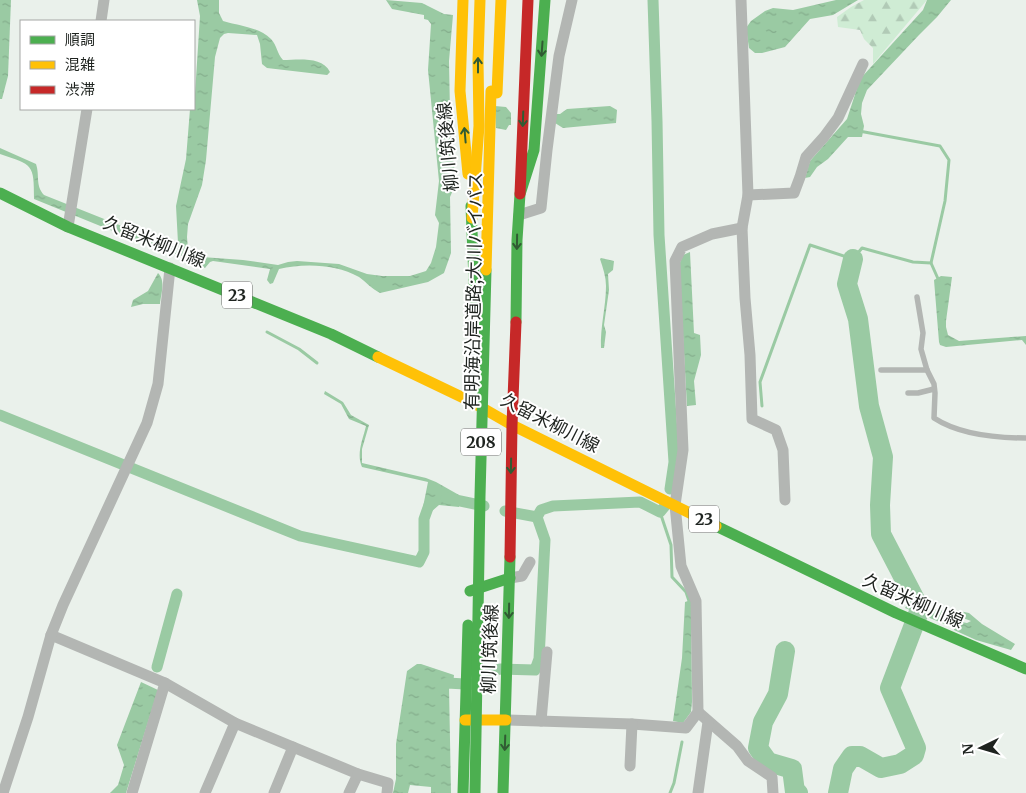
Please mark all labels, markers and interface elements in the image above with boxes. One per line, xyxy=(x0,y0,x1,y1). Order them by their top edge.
legend xyxy=(20,20,195,110)
text: 順調 xyxy=(65,30,95,49)
one-way arrow xyxy=(537,40,547,56)
text: 混雑 xyxy=(65,55,95,74)
one-way arrow xyxy=(473,57,483,74)
text: 渋滞 xyxy=(65,80,95,99)
street label: 柳川筑後線 xyxy=(432,101,463,193)
one-way arrow xyxy=(518,110,528,126)
one-way arrow xyxy=(460,127,469,143)
street label: 有明海沿岸道路;大川バイパス xyxy=(460,172,487,410)
street label: 久留米柳川線 xyxy=(100,211,209,272)
one-way arrow xyxy=(513,234,522,250)
road number: 23 xyxy=(222,282,252,308)
street label: 久留米柳川線 xyxy=(497,388,604,457)
road number: 208 xyxy=(461,428,501,456)
one-way arrow xyxy=(506,458,516,474)
road number: 23 xyxy=(689,506,719,532)
street label: 久留米柳川線 xyxy=(859,568,967,633)
one-way arrow xyxy=(504,602,514,619)
street label: 柳川筑後線 xyxy=(476,604,503,694)
north arrow xyxy=(956,723,1006,773)
one-way arrow xyxy=(500,734,510,751)
text: N xyxy=(959,743,977,755)

